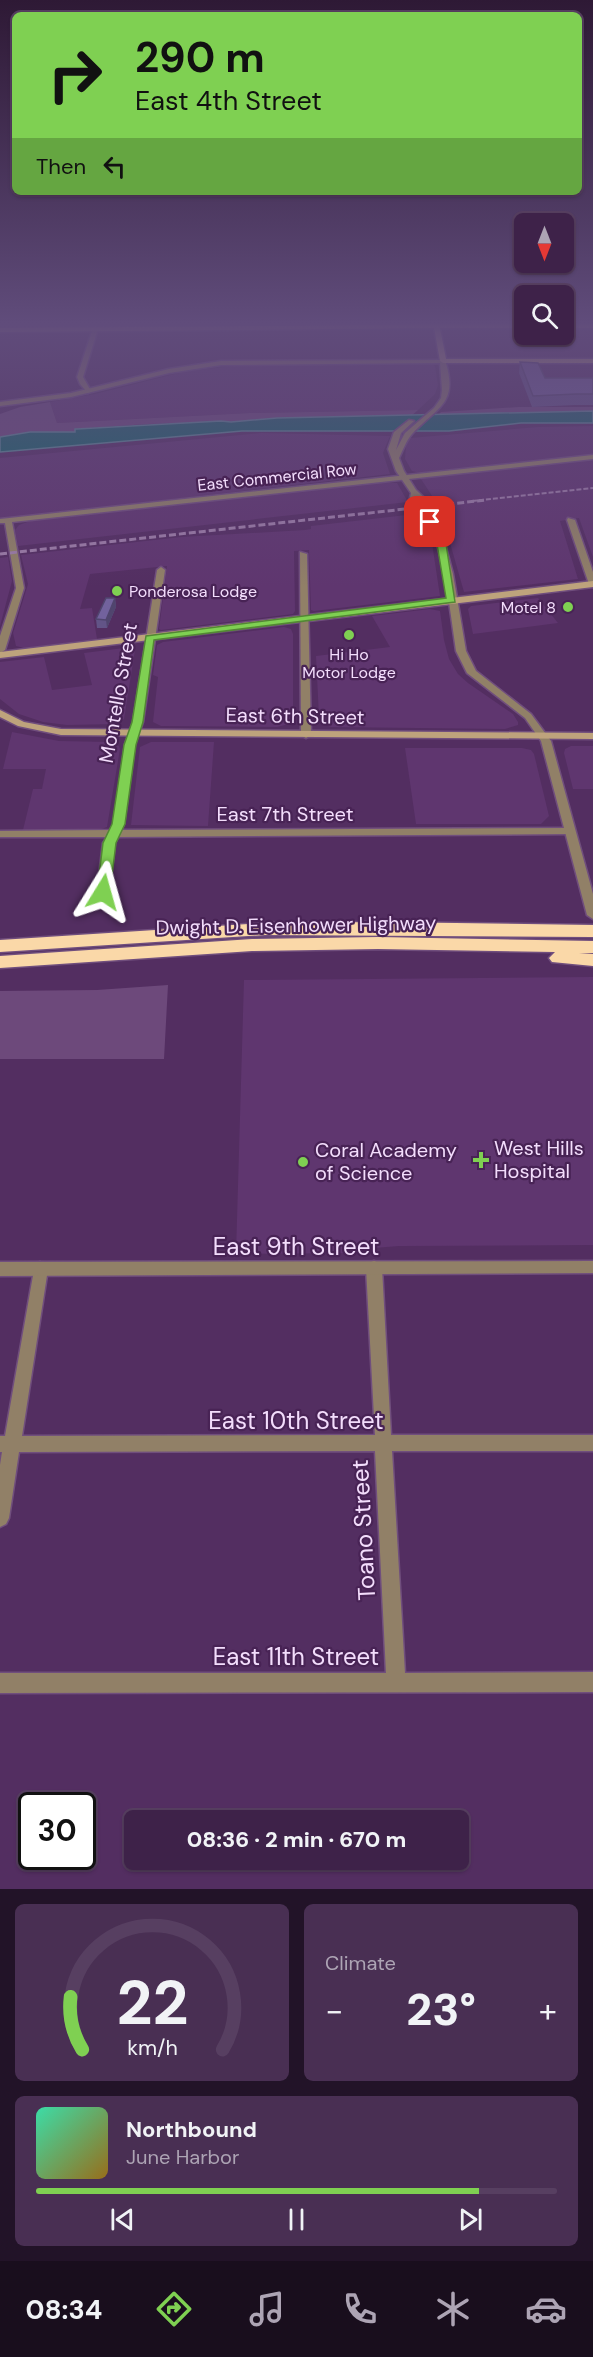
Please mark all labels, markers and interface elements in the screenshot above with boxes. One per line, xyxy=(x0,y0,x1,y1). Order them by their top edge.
text: 290 m xyxy=(135,30,265,85)
icon: right xyxy=(36,36,114,114)
text: East 4th Street xyxy=(135,83,322,118)
icon: left xyxy=(98,150,131,183)
text: Then xyxy=(36,152,86,181)
north arrow xyxy=(514,213,574,273)
map controls xyxy=(514,213,574,345)
button: search xyxy=(514,285,574,345)
street label: East Commercial Row xyxy=(196,458,358,496)
pin xyxy=(404,496,455,547)
icon: arrive xyxy=(413,505,446,538)
place label: Ponderosa Lodge xyxy=(129,581,257,602)
marker: Ponderosa Lodge xyxy=(110,584,124,598)
place label: Motel 8 xyxy=(501,597,556,618)
marker: Motel 8 xyxy=(561,600,575,614)
street label: Montello Street xyxy=(93,621,143,765)
marker: Hi Ho Motor Lodge xyxy=(342,628,356,642)
place label: Hi Ho Motor Lodge xyxy=(302,644,396,683)
street label: East 6th Street xyxy=(225,702,365,730)
street label: East 7th Street xyxy=(217,801,354,827)
position arrow xyxy=(71,860,135,924)
street label: Dwight D. Eisenhower Highway xyxy=(155,910,437,940)
place label: West Hills Hospital xyxy=(494,1135,584,1184)
place label: Coral Academy of Science xyxy=(315,1137,457,1186)
marker: West Hills Hospital xyxy=(472,1151,490,1169)
marker: Coral Academy of Science xyxy=(296,1155,310,1169)
street label: East 9th Street xyxy=(213,1231,379,1262)
street label: East 10th Street xyxy=(208,1405,384,1436)
street label: Toano Street xyxy=(344,1459,382,1601)
street label: East 11th Street xyxy=(213,1641,379,1672)
speed limit sign: 30 xyxy=(18,1792,96,1870)
text: 08:36 · 2 min · 670 m xyxy=(187,1825,406,1854)
text: Climate xyxy=(325,1950,396,1976)
text: 22 xyxy=(116,1962,188,2043)
text: 23° xyxy=(406,1980,476,2039)
text: − xyxy=(325,1989,343,2032)
text: + xyxy=(539,1989,557,2032)
text: km/h xyxy=(127,2034,177,2062)
text: Northbound xyxy=(126,2115,257,2144)
text: June Harbor xyxy=(126,2144,239,2170)
icon: previous xyxy=(106,2203,139,2236)
icon: pause xyxy=(280,2203,313,2236)
icon: next xyxy=(454,2203,487,2236)
icon: directions xyxy=(153,2288,195,2330)
icon: music xyxy=(246,2288,288,2330)
icon: phone xyxy=(339,2288,381,2330)
icon: climate xyxy=(432,2288,474,2330)
icon: car xyxy=(525,2288,567,2330)
text: 08:34 xyxy=(26,2292,102,2327)

